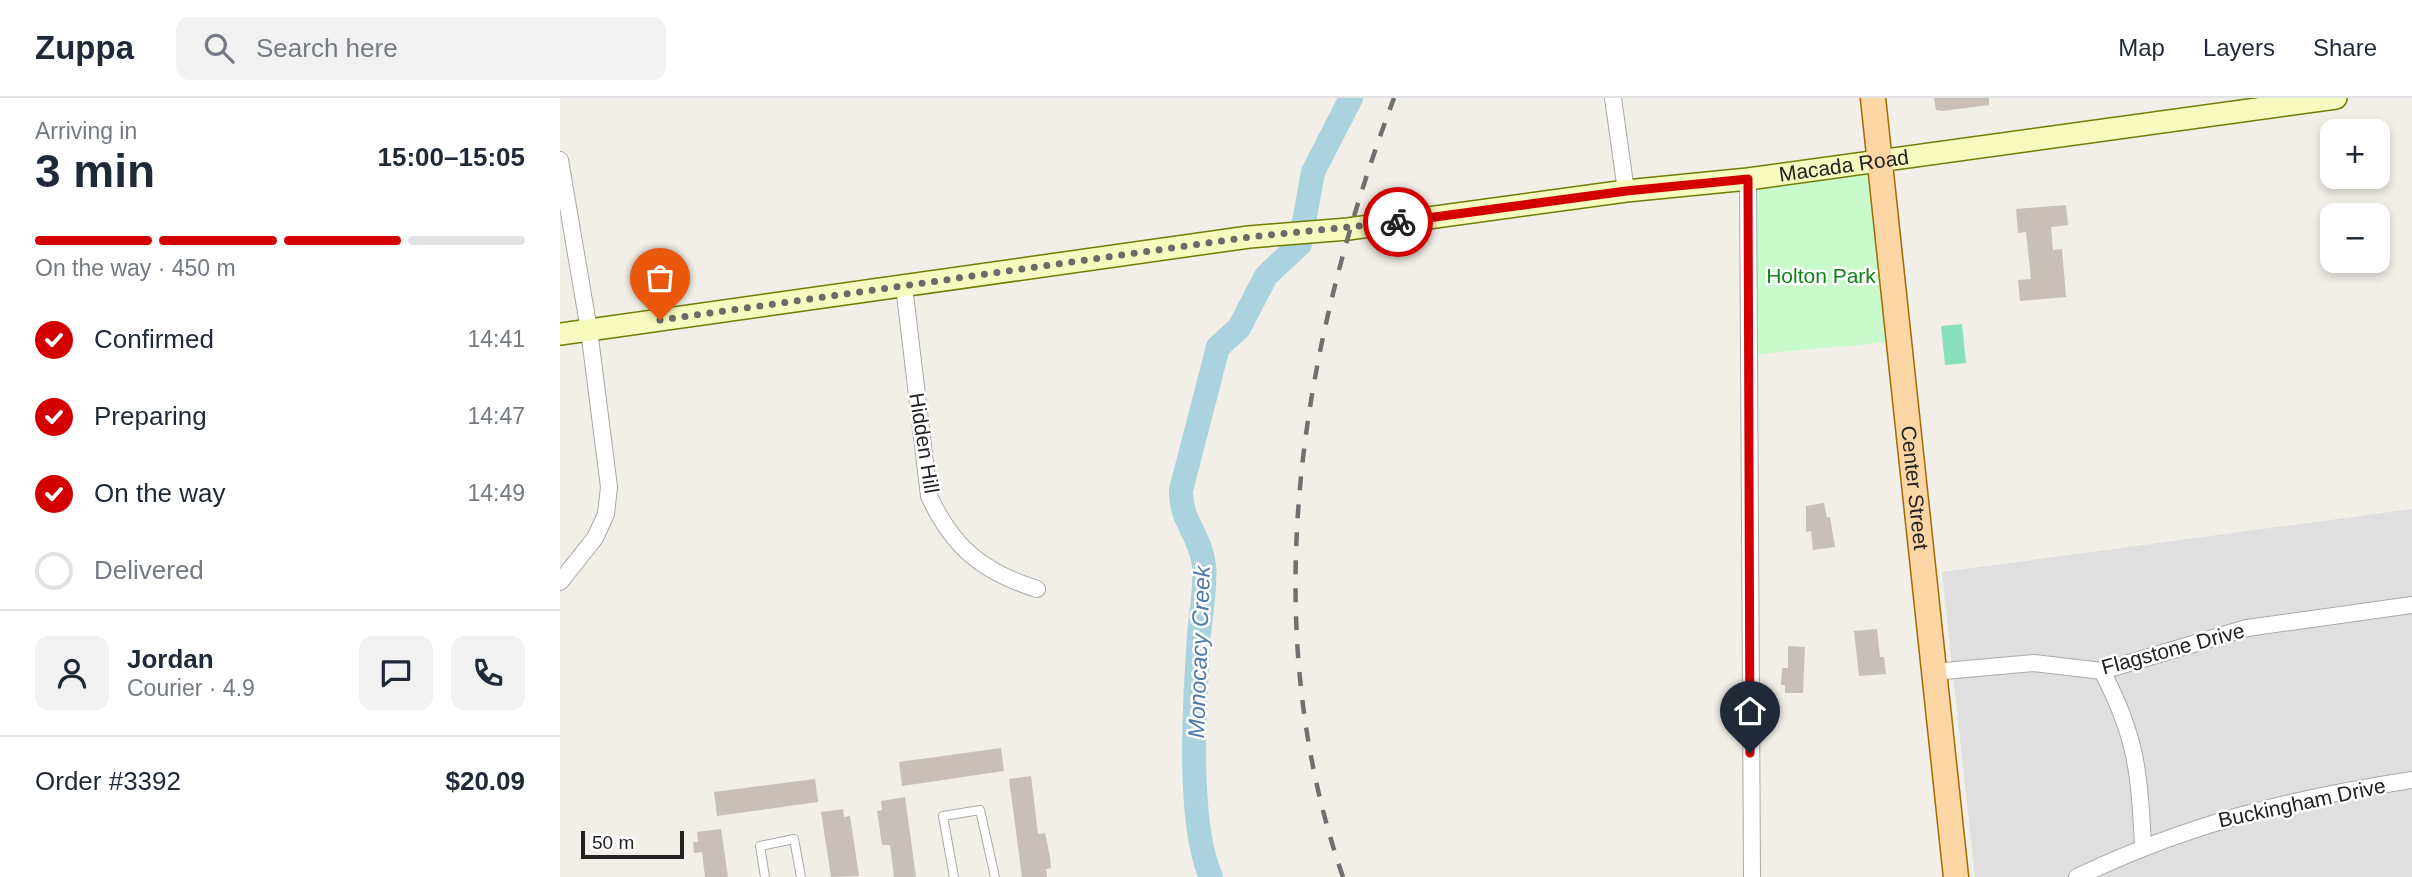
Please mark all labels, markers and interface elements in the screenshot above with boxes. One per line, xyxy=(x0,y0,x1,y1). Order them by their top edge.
search box xyxy=(176,17,666,80)
text: Zuppa xyxy=(35,29,134,66)
icon: search xyxy=(200,29,238,67)
text: Search here xyxy=(256,33,398,63)
text: Map xyxy=(2118,34,2165,61)
text: Layers xyxy=(2203,34,2275,61)
text: Share xyxy=(2313,34,2377,61)
text: Arriving in xyxy=(35,118,137,144)
map controls xyxy=(2320,119,2390,273)
button: + xyxy=(2320,119,2390,189)
text: 15:00–15:05 xyxy=(378,142,525,172)
text: 3 min xyxy=(35,145,155,197)
street label: Macada Road xyxy=(1777,145,1910,186)
courier xyxy=(1363,187,1433,257)
icon: bike xyxy=(1379,203,1417,241)
button: − xyxy=(2320,203,2390,273)
pin xyxy=(630,248,690,320)
text: On the way · 450 m xyxy=(35,255,236,281)
icon: bag xyxy=(641,259,679,297)
park label: Holton Park xyxy=(1766,264,1876,287)
icon: check xyxy=(35,321,73,359)
text: Confirmed xyxy=(94,324,214,354)
text: 14:41 xyxy=(467,326,525,352)
street label: Hidden Hill xyxy=(905,391,944,495)
icon: check xyxy=(35,398,73,436)
text: Preparing xyxy=(94,401,207,431)
text: 14:47 xyxy=(467,403,525,429)
street label: Center Street xyxy=(1897,424,1933,551)
icon: check xyxy=(35,475,73,513)
text: On the way xyxy=(94,478,226,508)
text: 14:49 xyxy=(467,480,525,506)
text: Delivered xyxy=(94,555,204,585)
water label: Monocacy Creek xyxy=(1183,564,1215,739)
street label: Flagstone Drive xyxy=(2099,618,2247,679)
button: person xyxy=(35,636,109,710)
button: chat xyxy=(359,636,433,710)
button: phone xyxy=(451,636,525,710)
text: Jordan xyxy=(127,644,214,674)
text: Courier · 4.9 xyxy=(127,675,255,701)
pin xyxy=(1720,681,1780,753)
icon: home xyxy=(1731,692,1769,730)
text: Order #3392 xyxy=(35,766,181,796)
text: $20.09 xyxy=(445,766,525,796)
street label: Buckingham Drive xyxy=(2216,774,2388,831)
scale bar xyxy=(581,828,684,860)
text: 50 m xyxy=(592,832,634,853)

